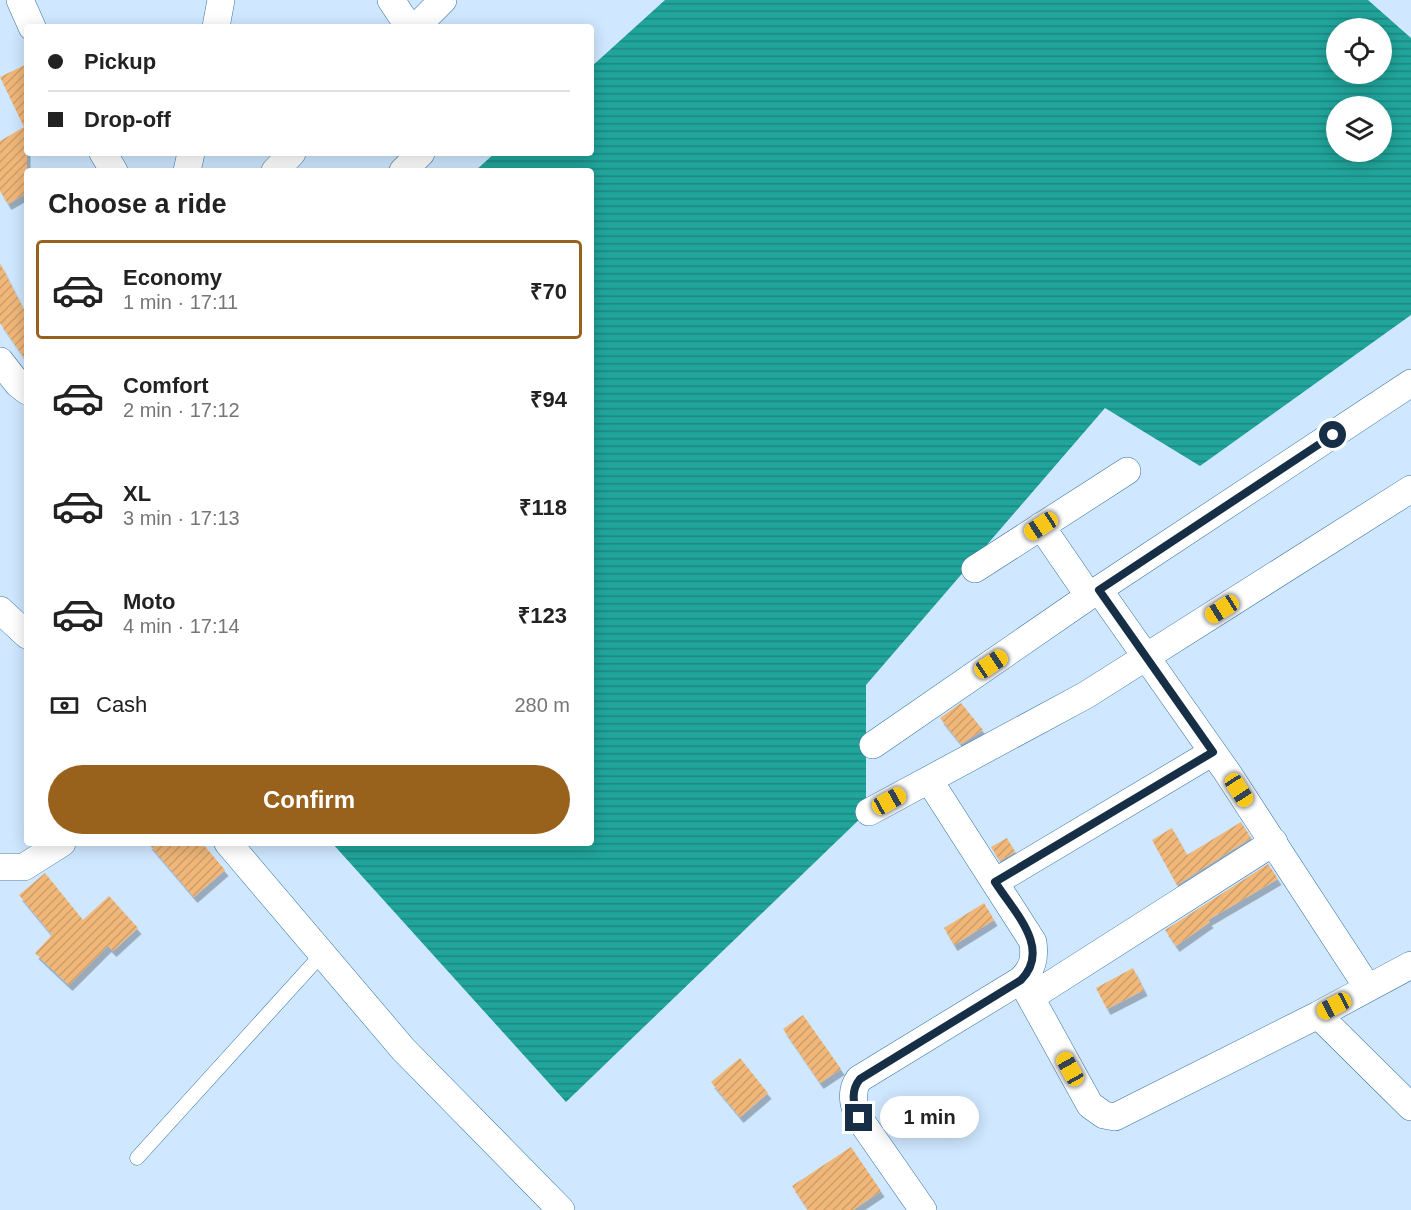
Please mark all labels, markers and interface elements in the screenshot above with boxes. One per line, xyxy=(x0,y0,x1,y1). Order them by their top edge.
map controls xyxy=(1326,18,1392,162)
button: locate xyxy=(1326,18,1392,84)
text: Pickup xyxy=(84,49,156,74)
button: layers xyxy=(1326,96,1392,162)
text: Drop-off xyxy=(84,107,171,132)
text: Choose a ride xyxy=(48,189,227,219)
icon: car xyxy=(51,263,105,317)
text: Economy xyxy=(123,265,222,290)
text: ₹70 xyxy=(530,279,567,304)
text: 1 min · 17:11 xyxy=(123,291,238,313)
icon: car xyxy=(51,371,105,425)
text: Comfort xyxy=(123,373,209,398)
text: ₹94 xyxy=(530,387,567,412)
text: 2 min · 17:12 xyxy=(123,399,240,421)
route start xyxy=(1319,421,1346,448)
icon: car xyxy=(51,479,105,533)
text: XL xyxy=(123,481,151,506)
text: ₹118 xyxy=(519,495,567,520)
text: 3 min · 17:13 xyxy=(123,507,240,529)
car xyxy=(1021,509,1061,543)
icon: car xyxy=(51,587,105,641)
text: Moto xyxy=(123,589,176,614)
car xyxy=(1202,592,1242,626)
text: ₹123 xyxy=(518,603,567,628)
text: 4 min · 17:14 xyxy=(123,615,240,637)
car xyxy=(971,646,1011,682)
icon: cash xyxy=(48,689,81,722)
text: Cash xyxy=(96,692,147,717)
text: 280 m xyxy=(514,694,570,716)
button: Confirm xyxy=(48,765,570,834)
car xyxy=(1222,770,1256,810)
car xyxy=(869,784,909,818)
car xyxy=(1314,990,1354,1022)
car xyxy=(1053,1049,1087,1089)
callout: 1 min xyxy=(880,1097,979,1139)
route end xyxy=(845,1104,872,1131)
text: 1 min xyxy=(903,1106,956,1128)

